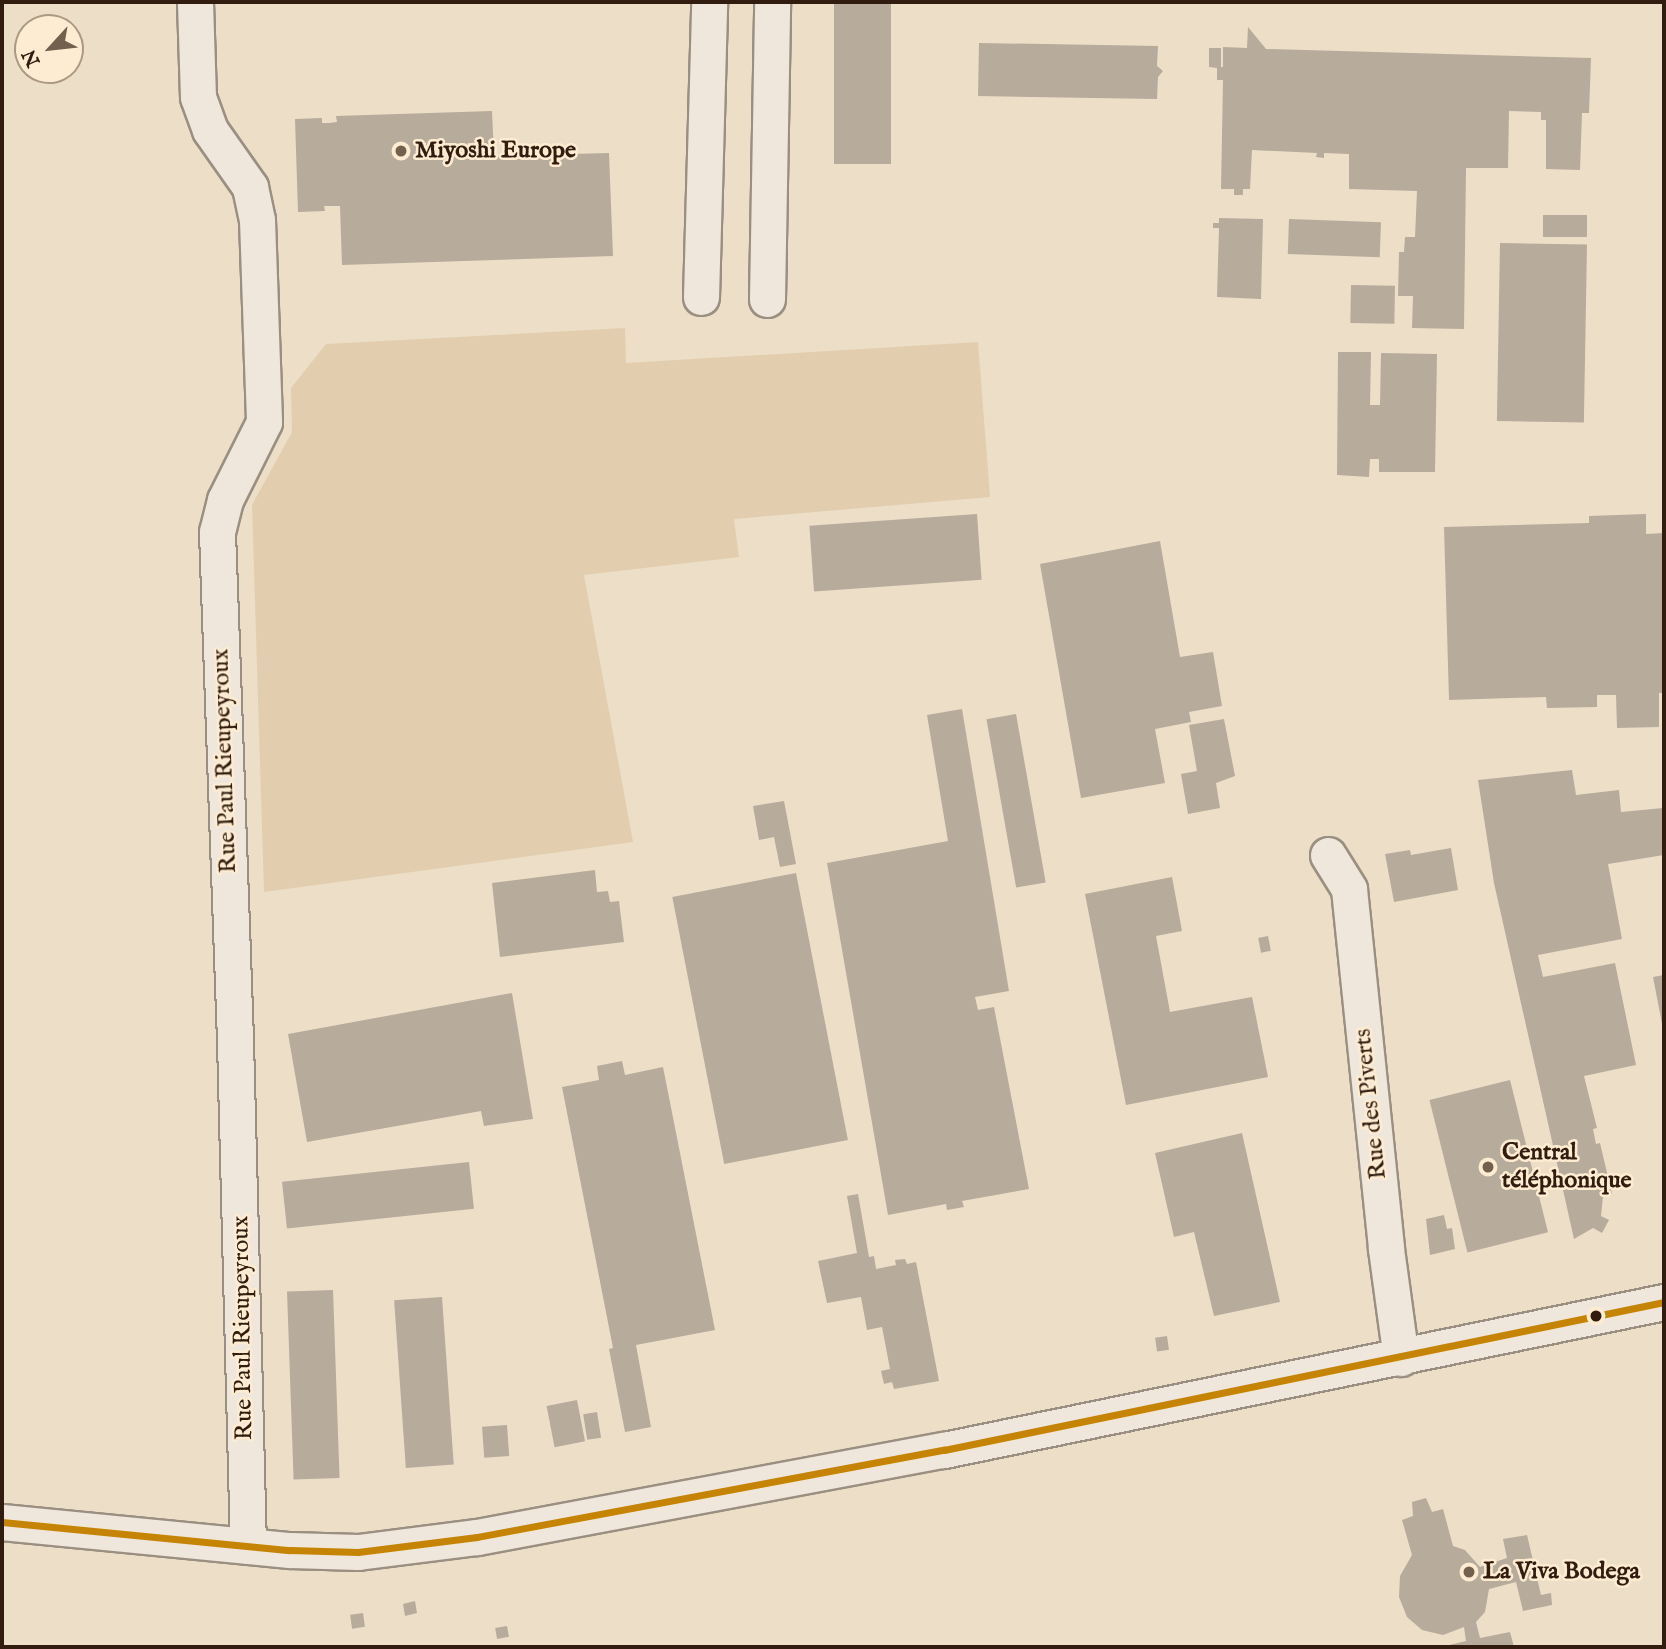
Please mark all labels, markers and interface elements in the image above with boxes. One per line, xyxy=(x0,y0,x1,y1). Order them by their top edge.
north arrow xyxy=(14,14,84,84)
text: N xyxy=(18,45,47,70)
place label: Miyoshi Europe xyxy=(415,137,576,165)
marker: Miyoshi Europe xyxy=(393,143,409,159)
street label: Rue Paul Rieupeyroux xyxy=(207,648,243,874)
street label: Rue des Piverts xyxy=(1349,1027,1393,1181)
place label: Central téléphonique xyxy=(1502,1139,1632,1195)
marker: Central téléphonique xyxy=(1480,1159,1496,1175)
street label: Rue Paul Rieupeyroux xyxy=(227,1215,259,1441)
unlabelled marker xyxy=(1589,1309,1603,1323)
place label: La Viva Bodega xyxy=(1483,1558,1640,1586)
marker: La Viva Bodega xyxy=(1461,1564,1477,1580)

